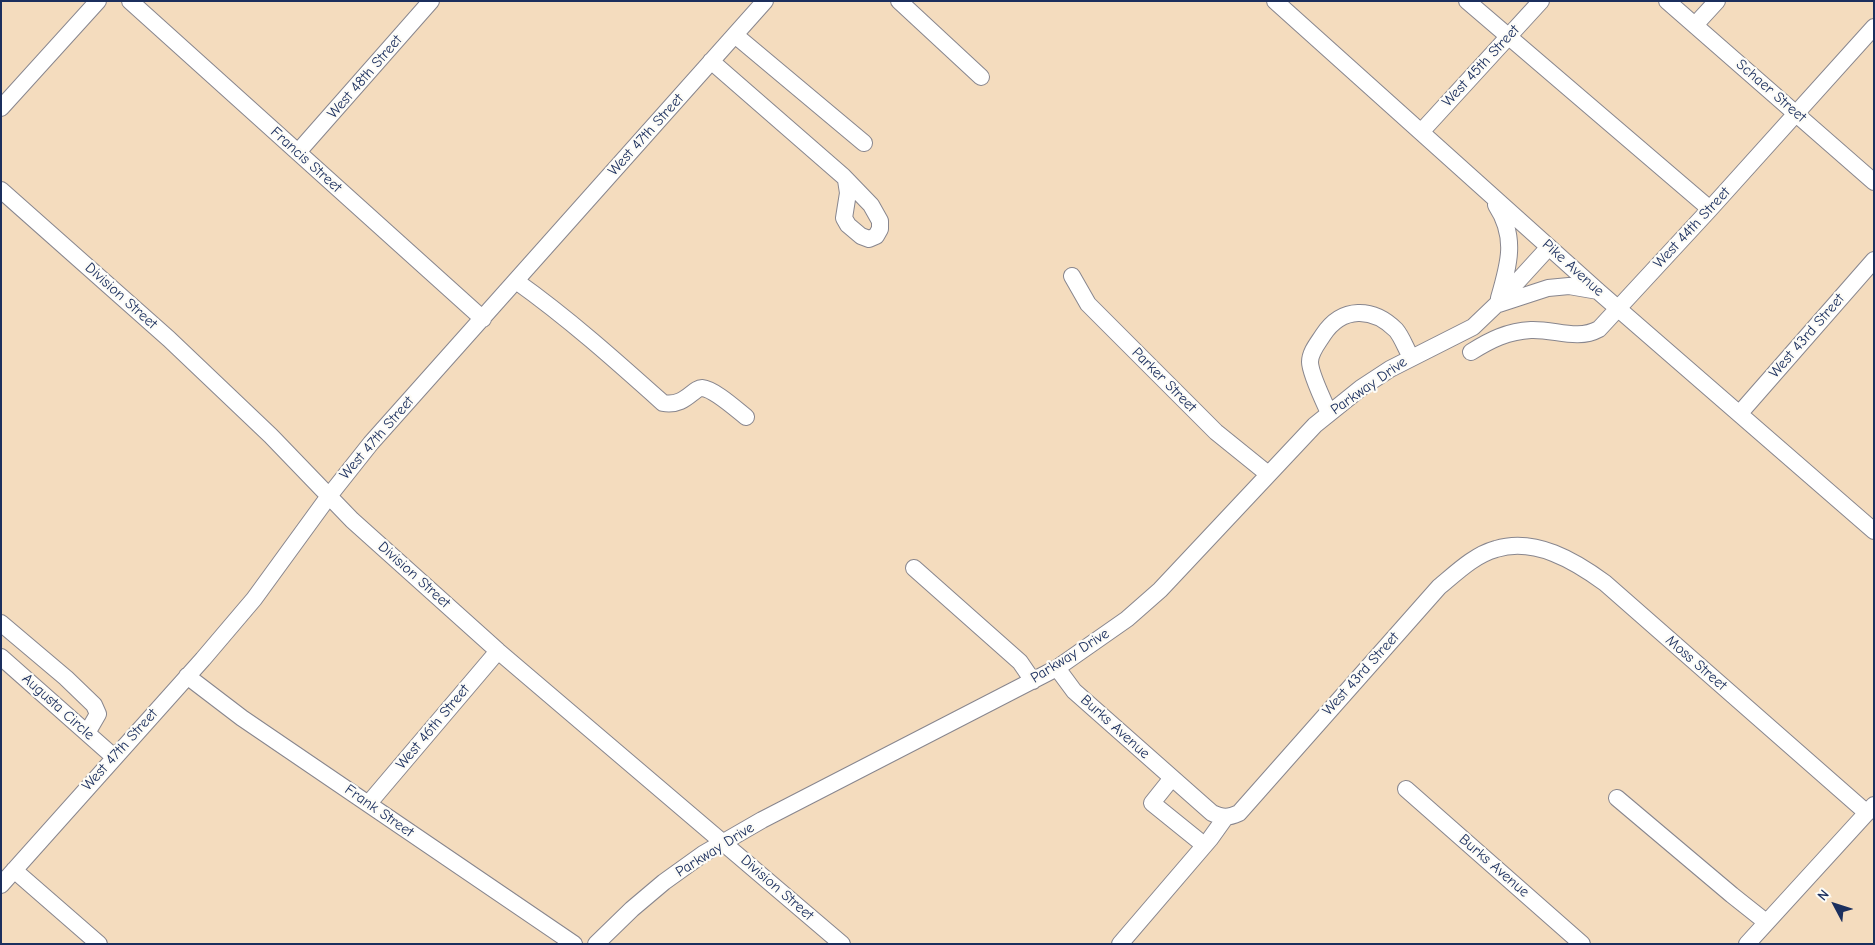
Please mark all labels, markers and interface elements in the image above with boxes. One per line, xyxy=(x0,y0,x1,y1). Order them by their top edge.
street label: West 45th Street xyxy=(1439,21,1523,111)
street label: West 48th Street xyxy=(324,32,406,122)
street label: Schaer Street xyxy=(1732,56,1810,126)
street label: West 47th Street xyxy=(604,90,688,180)
street label: Francis Street xyxy=(267,123,345,197)
street label: West 44th Street xyxy=(1650,184,1734,272)
street label: Pike Avenue xyxy=(1538,236,1608,300)
street label: Division Street xyxy=(81,259,161,333)
street label: West 43rd Street xyxy=(1765,290,1849,382)
street label: Parker Street xyxy=(1128,344,1200,416)
street label: Parkway Drive xyxy=(1327,353,1411,419)
street label: West 47th Street xyxy=(336,393,418,483)
street label: Division Street xyxy=(374,538,454,612)
street label: Parkway Drive xyxy=(1027,625,1113,687)
street label: West 43rd Street xyxy=(1319,629,1403,719)
street label: Moss Street xyxy=(1662,631,1730,695)
street label: Augusta Circle xyxy=(18,670,98,744)
street label: West 46th Street xyxy=(392,681,474,773)
street label: Burks Avenue xyxy=(1077,691,1153,763)
street label: West 47th Street xyxy=(78,705,162,795)
street label: Frank Street xyxy=(341,781,417,841)
street label: Parkway Drive xyxy=(672,819,758,881)
street label: Burks Avenue xyxy=(1455,831,1533,901)
street label: Division Street xyxy=(737,851,817,925)
north arrow xyxy=(1810,880,1860,930)
text: N xyxy=(1814,886,1833,904)

